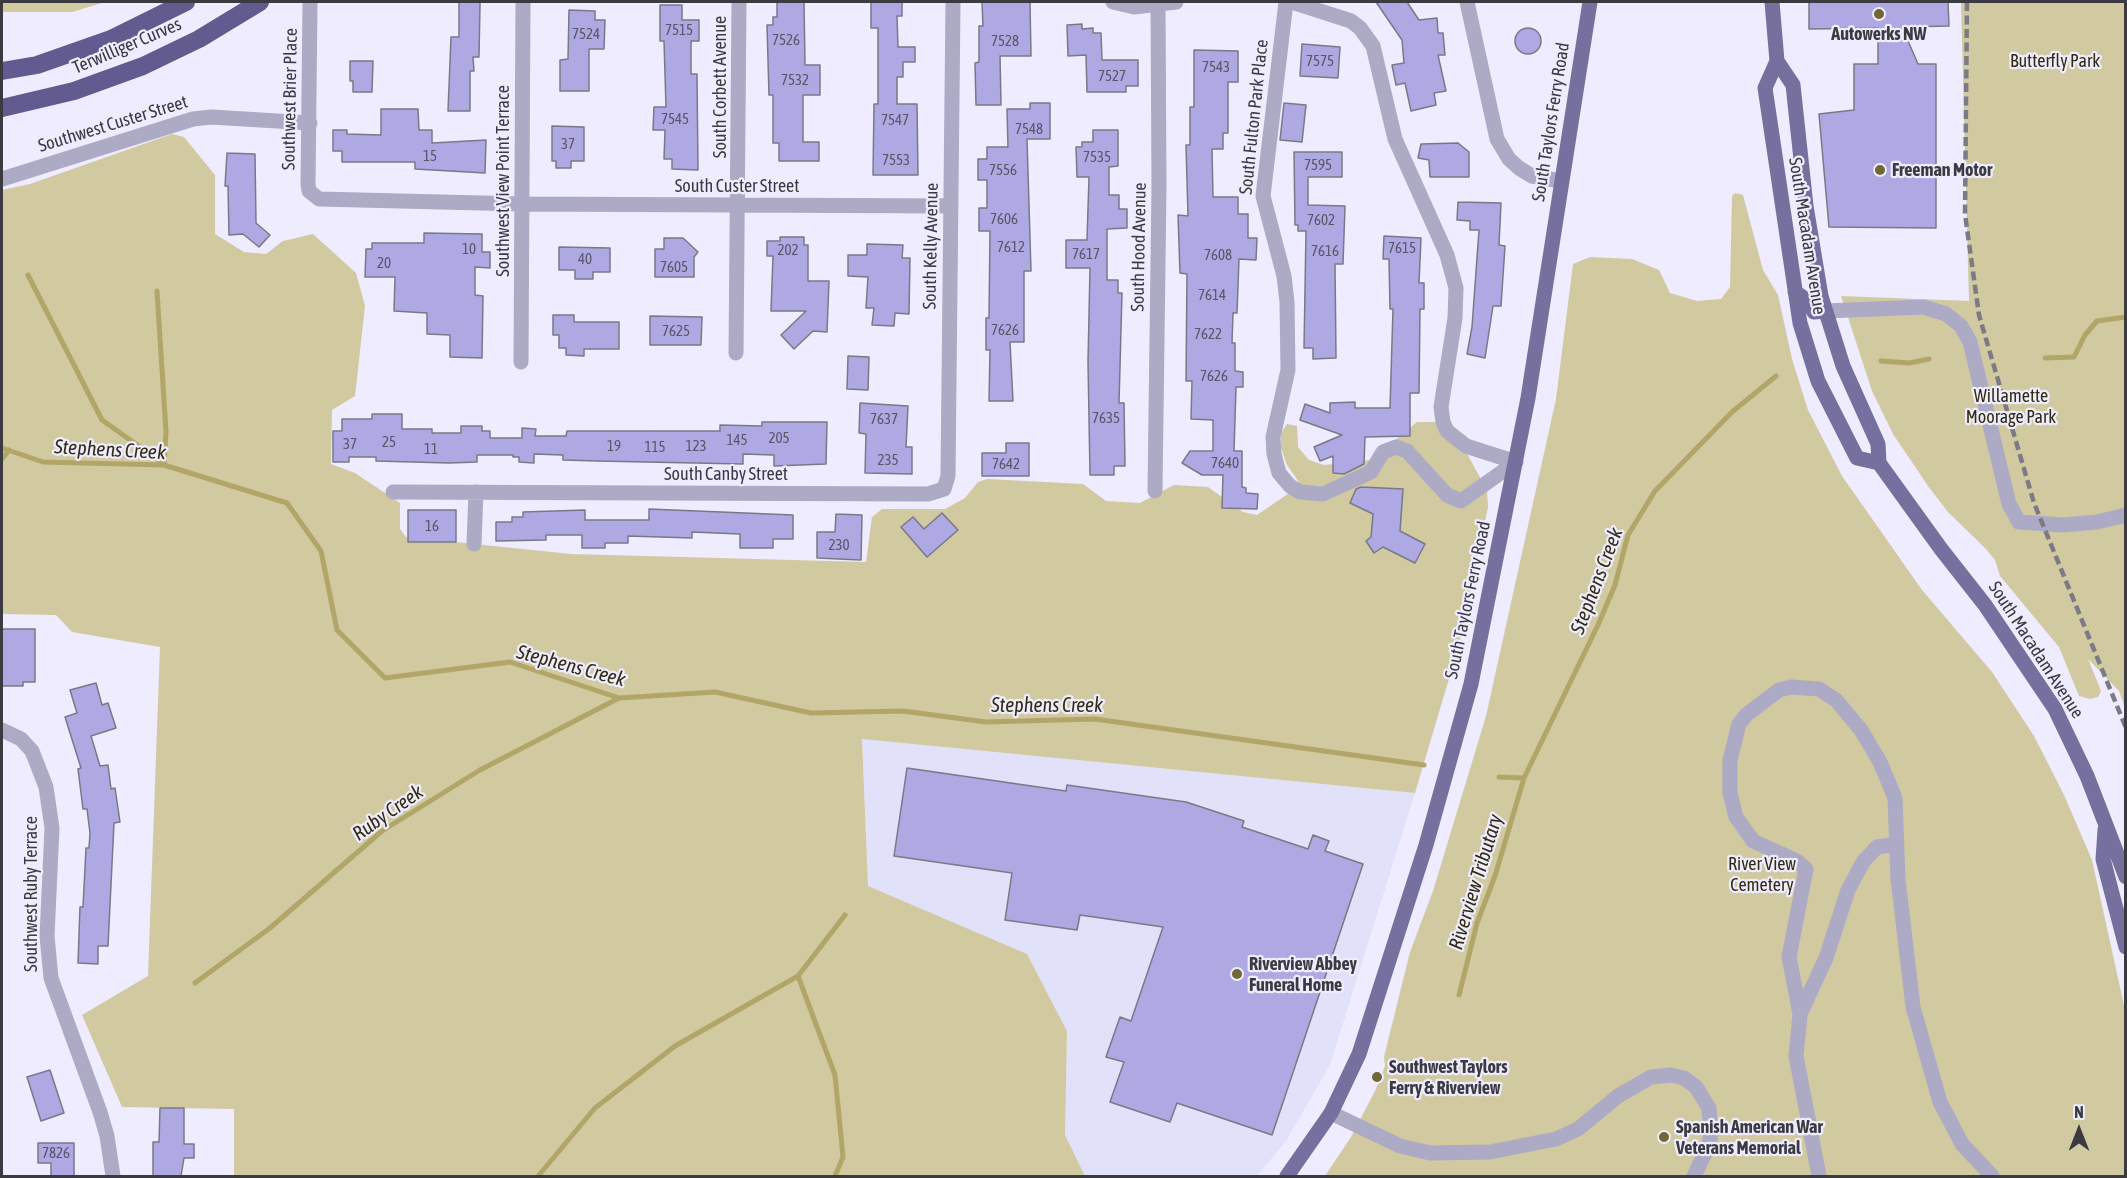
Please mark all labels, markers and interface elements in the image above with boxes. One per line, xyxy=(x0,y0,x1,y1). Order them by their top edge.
marker: Autowerks NW xyxy=(1872,7,1886,21)
street label: Terwilliger Curves xyxy=(69,13,185,79)
street label: South Corbett Avenue xyxy=(709,16,731,158)
house number: 7515 xyxy=(665,21,693,39)
place label: Autowerks NW xyxy=(1831,23,1927,45)
house number: 7524 xyxy=(572,25,600,43)
street label: Southwest Brier Place xyxy=(278,28,302,170)
house number: 7526 xyxy=(772,31,800,49)
house number: 7528 xyxy=(991,32,1019,50)
street label: South Fulton Park Place xyxy=(1235,38,1273,196)
street label: South Taylors Ferry Road xyxy=(1528,41,1574,203)
park label: Butterfly Park xyxy=(2010,50,2100,72)
house number: 7575 xyxy=(1306,52,1334,70)
house number: 7543 xyxy=(1202,58,1230,76)
house number: 7527 xyxy=(1098,67,1126,85)
house number: 7532 xyxy=(781,71,809,89)
street label: Southwest View Point Terrace xyxy=(492,85,514,277)
street label: Southwest Custer Street xyxy=(36,91,190,157)
house number: 7545 xyxy=(661,110,689,128)
house number: 7547 xyxy=(881,111,909,129)
house number: 7548 xyxy=(1015,120,1043,138)
house number: 37 xyxy=(561,135,575,153)
house number: 15 xyxy=(423,147,437,165)
house number: 7535 xyxy=(1083,148,1111,166)
house number: 7553 xyxy=(882,151,910,169)
house number: 7595 xyxy=(1304,156,1332,174)
street label: South Macadam Avenue xyxy=(1784,156,1830,316)
place label: Freeman Motor xyxy=(1892,159,1992,181)
house number: 7556 xyxy=(989,161,1017,179)
marker: Freeman Motor xyxy=(1873,163,1887,177)
street label: South Custer Street xyxy=(675,175,799,197)
street label: South Kelly Avenue xyxy=(919,182,943,310)
street label: South Hood Avenue xyxy=(1127,182,1151,312)
house number: 7606 xyxy=(990,210,1018,228)
house number: 7602 xyxy=(1307,211,1335,229)
house number: 7612 xyxy=(997,238,1025,256)
house number: 7615 xyxy=(1388,239,1416,257)
house number: 10 xyxy=(462,240,476,258)
house number: 202 xyxy=(777,241,799,259)
house number: 7616 xyxy=(1311,242,1339,260)
house number: 7617 xyxy=(1072,245,1100,263)
house number: 7608 xyxy=(1204,246,1232,264)
house number: 40 xyxy=(578,250,592,268)
house number: 20 xyxy=(377,254,391,272)
house number: 7605 xyxy=(660,258,688,276)
house number: 7614 xyxy=(1198,286,1226,304)
house number: 7626 xyxy=(991,321,1019,339)
house number: 7625 xyxy=(662,322,690,340)
house number: 7622 xyxy=(1194,325,1222,343)
house number: 7626 xyxy=(1200,367,1228,385)
park label: Willamette Moorage Park xyxy=(1966,385,2056,428)
house number: 7635 xyxy=(1092,409,1120,427)
house number: 7637 xyxy=(870,410,898,428)
house number: 205 xyxy=(768,429,790,447)
house number: 145 xyxy=(726,431,748,449)
house number: 25 xyxy=(382,433,396,451)
water label: Stephens Creek xyxy=(54,435,166,465)
house number: 37 xyxy=(343,435,357,453)
house number: 19 xyxy=(607,437,621,455)
house number: 123 xyxy=(685,437,707,455)
house number: 115 xyxy=(644,438,666,456)
house number: 11 xyxy=(424,440,438,458)
house number: 235 xyxy=(877,451,899,469)
house number: 7640 xyxy=(1211,454,1239,472)
house number: 7642 xyxy=(992,455,1020,473)
street label: South Canby Street xyxy=(664,463,788,485)
house number: 16 xyxy=(425,517,439,535)
street label: South Taylors Ferry Road xyxy=(1441,519,1495,681)
water label: Stephens Creek xyxy=(1566,525,1628,637)
house number: 230 xyxy=(828,536,850,554)
street label: South Macadam Avenue xyxy=(1984,578,2088,722)
water label: Stephens Creek xyxy=(514,640,628,692)
water label: Stephens Creek xyxy=(991,694,1103,718)
water label: Ruby Creek xyxy=(348,780,428,846)
water label: Riverview Tributary xyxy=(1444,811,1508,953)
street label: Southwest Ruby Terrace xyxy=(20,816,42,972)
park label: River View Cemetery xyxy=(1728,853,1796,896)
place label: Riverview Abbey Funeral Home xyxy=(1249,953,1357,996)
marker: Riverview Abbey Funeral Home xyxy=(1230,967,1244,981)
place label: Southwest Taylors Ferry & Riverview xyxy=(1389,1056,1508,1098)
marker: Southwest Taylors Ferry & Riverview xyxy=(1370,1070,1384,1084)
north arrow xyxy=(2049,1100,2109,1160)
text: N xyxy=(2074,1103,2084,1121)
place label: Spanish American War Veterans Memorial xyxy=(1676,1116,1823,1158)
marker: Spanish American War Veterans Memorial xyxy=(1657,1130,1671,1144)
house number: 7826 xyxy=(42,1144,70,1162)

